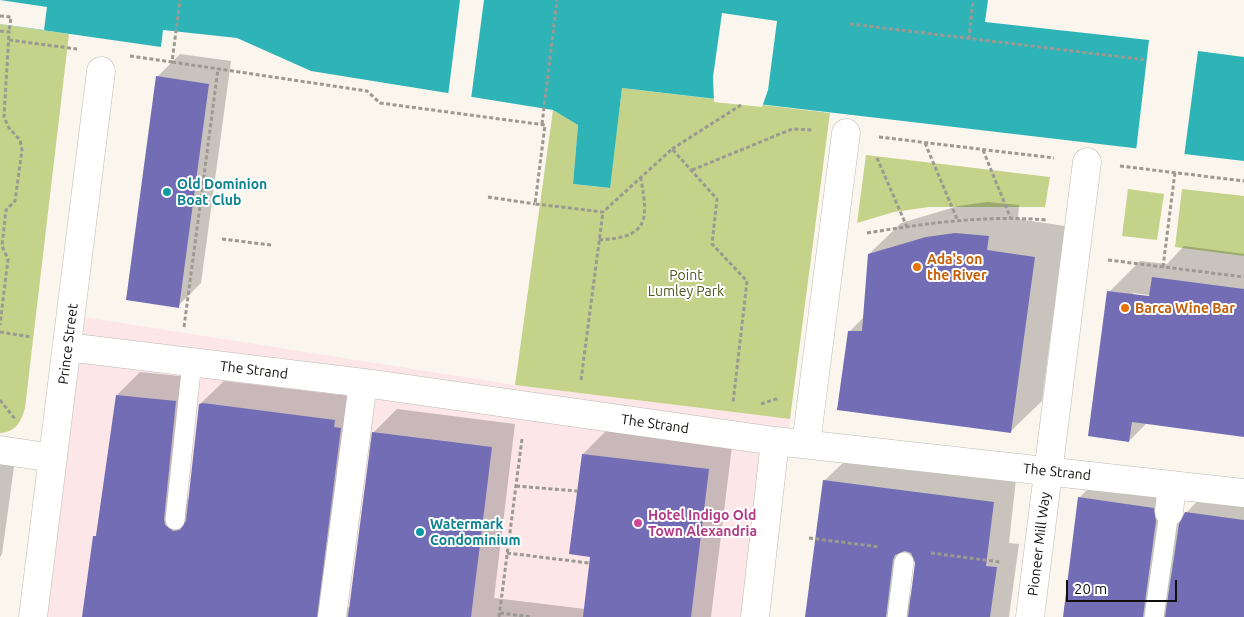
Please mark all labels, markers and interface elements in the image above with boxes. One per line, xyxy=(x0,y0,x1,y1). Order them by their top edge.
place label: Old Dominion Boat Club xyxy=(177,176,267,208)
marker: Old Dominion Boat Club xyxy=(161,186,173,198)
place label: Ada's on the River xyxy=(927,251,987,284)
marker: Ada's on the River xyxy=(911,261,923,273)
park label: Point Lumley Park xyxy=(648,267,724,300)
place label: Barca Wine Bar xyxy=(1135,300,1235,316)
street label: Prince Street xyxy=(55,302,81,386)
marker: Barca Wine Bar xyxy=(1119,302,1131,314)
street label: The Strand xyxy=(219,358,289,382)
street label: The Strand xyxy=(620,411,690,437)
street label: The Strand xyxy=(1022,460,1092,484)
street label: Pioneer Mill Way xyxy=(1024,491,1054,597)
place label: Hotel Indigo Old Town Alexandria xyxy=(648,507,757,540)
place label: Watermark Condominium xyxy=(430,516,521,548)
marker: Hotel Indigo Old Town Alexandria xyxy=(632,517,644,529)
marker: Watermark Condominium xyxy=(414,526,426,538)
scale bar xyxy=(1069,570,1180,602)
text: 20 m xyxy=(1074,580,1107,597)

